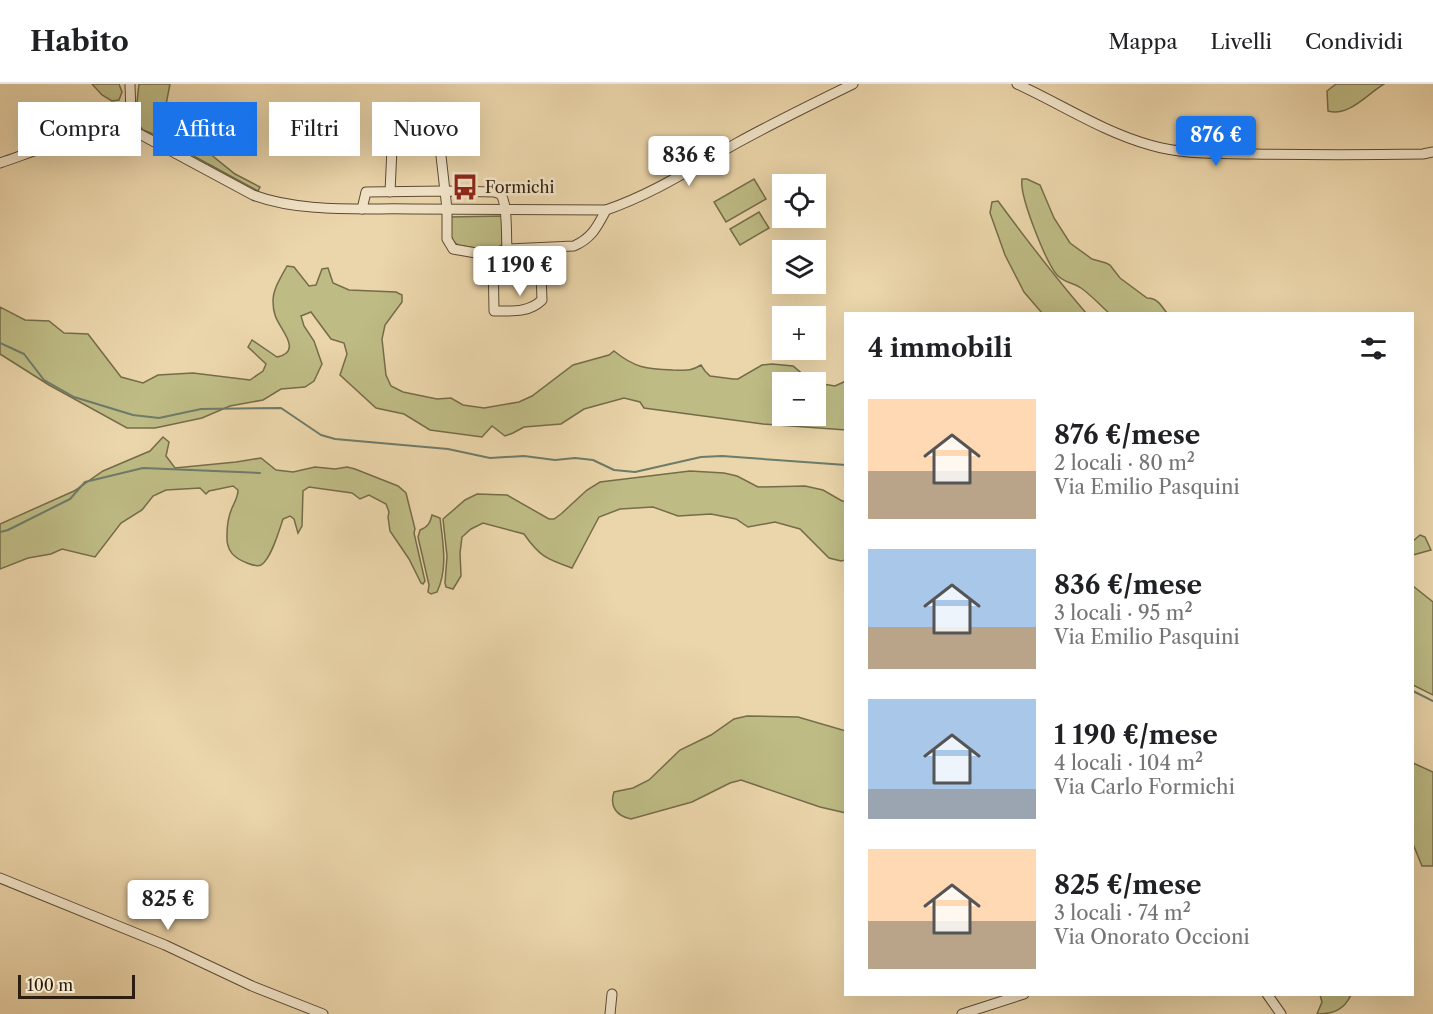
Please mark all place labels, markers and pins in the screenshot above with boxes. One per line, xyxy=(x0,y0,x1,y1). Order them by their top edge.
pin: 876 € xyxy=(1174,116,1258,167)
pin: 836 € xyxy=(647,136,731,187)
bus stop icon: Formichi xyxy=(450,172,480,202)
place label: Formichi xyxy=(485,177,554,197)
pin: 1 190 € xyxy=(465,246,575,297)
pin: 825 € xyxy=(126,880,210,931)

